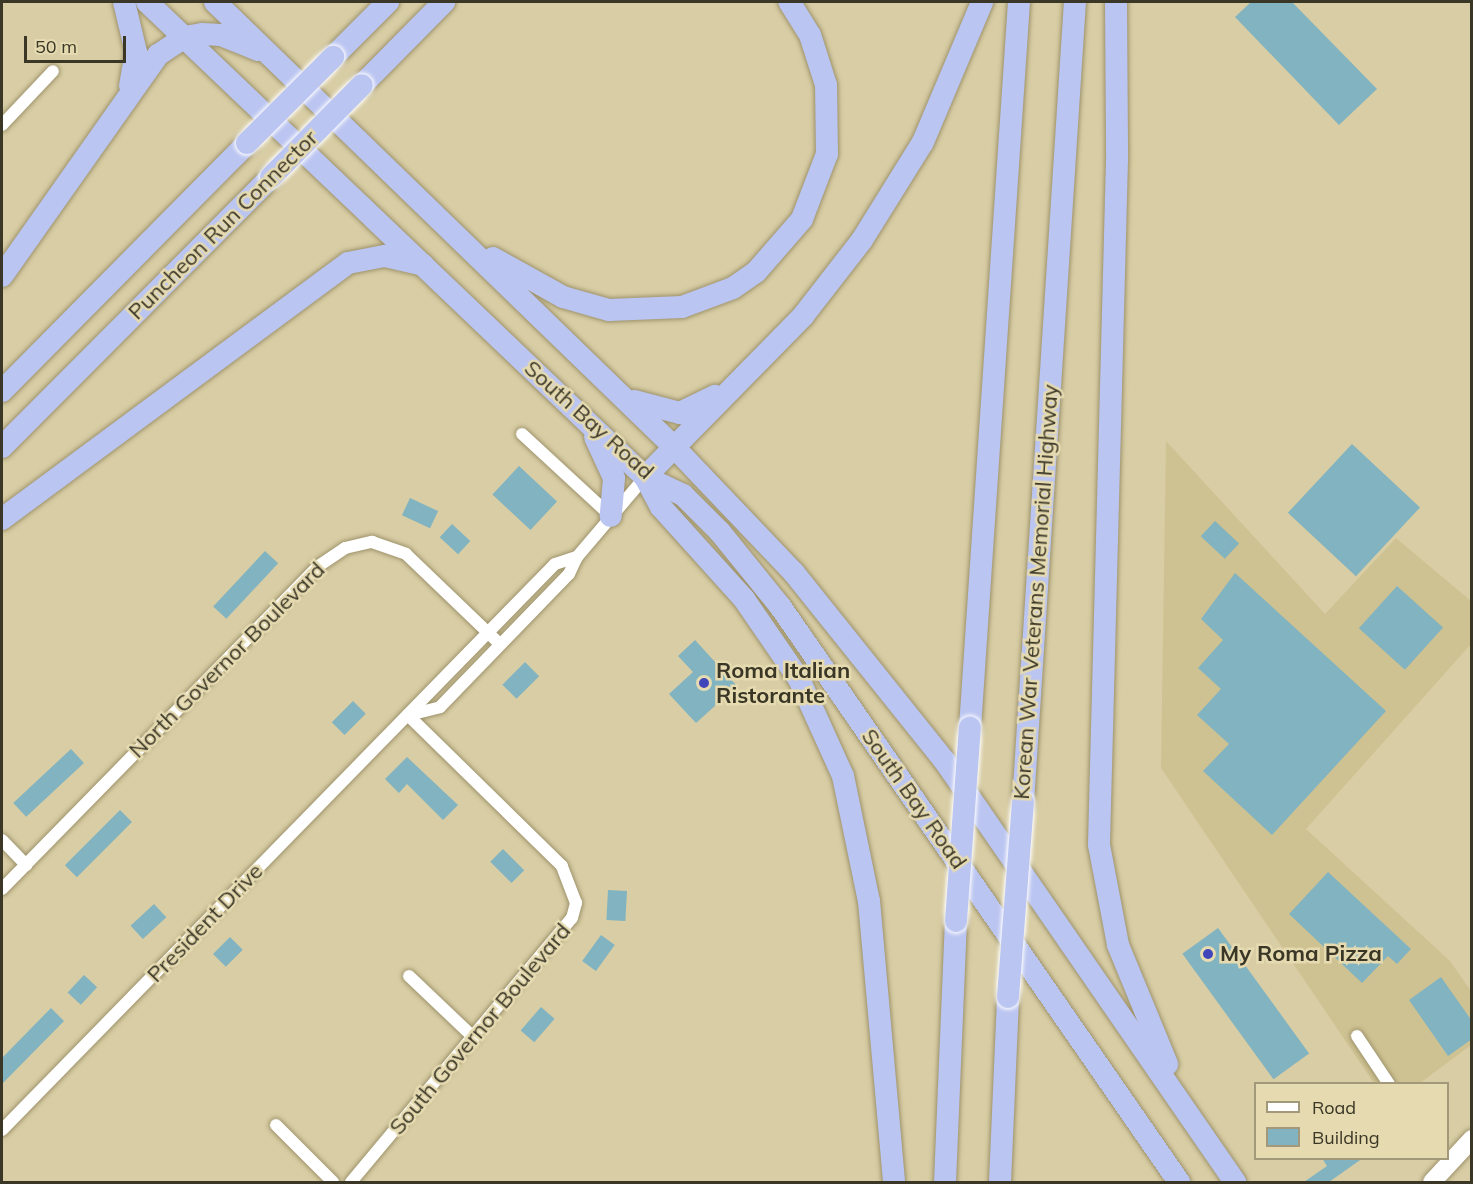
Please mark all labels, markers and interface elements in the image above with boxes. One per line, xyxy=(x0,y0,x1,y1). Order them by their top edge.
scale bar xyxy=(27,24,129,62)
text: 50 m xyxy=(35,35,77,58)
street label: Puncheon Run Connector xyxy=(123,125,323,325)
street label: South Bay Road xyxy=(519,355,659,485)
street label: Korean War Veterans Memorial Highway xyxy=(1008,384,1064,800)
street label: North Governor Boulevard xyxy=(124,557,330,763)
place label: Roma Italian Ristorante xyxy=(716,657,850,708)
marker: Roma Italian Ristorante xyxy=(697,676,711,690)
street label: South Bay Road xyxy=(856,724,972,874)
street label: President Drive xyxy=(142,858,268,988)
street label: South Governor Boulevard xyxy=(384,918,576,1140)
place label: My Roma Pizza xyxy=(1220,941,1382,967)
marker: My Roma Pizza xyxy=(1201,947,1215,961)
legend xyxy=(1254,1082,1449,1160)
text: Road xyxy=(1312,1096,1356,1119)
text: Building xyxy=(1312,1126,1380,1149)

